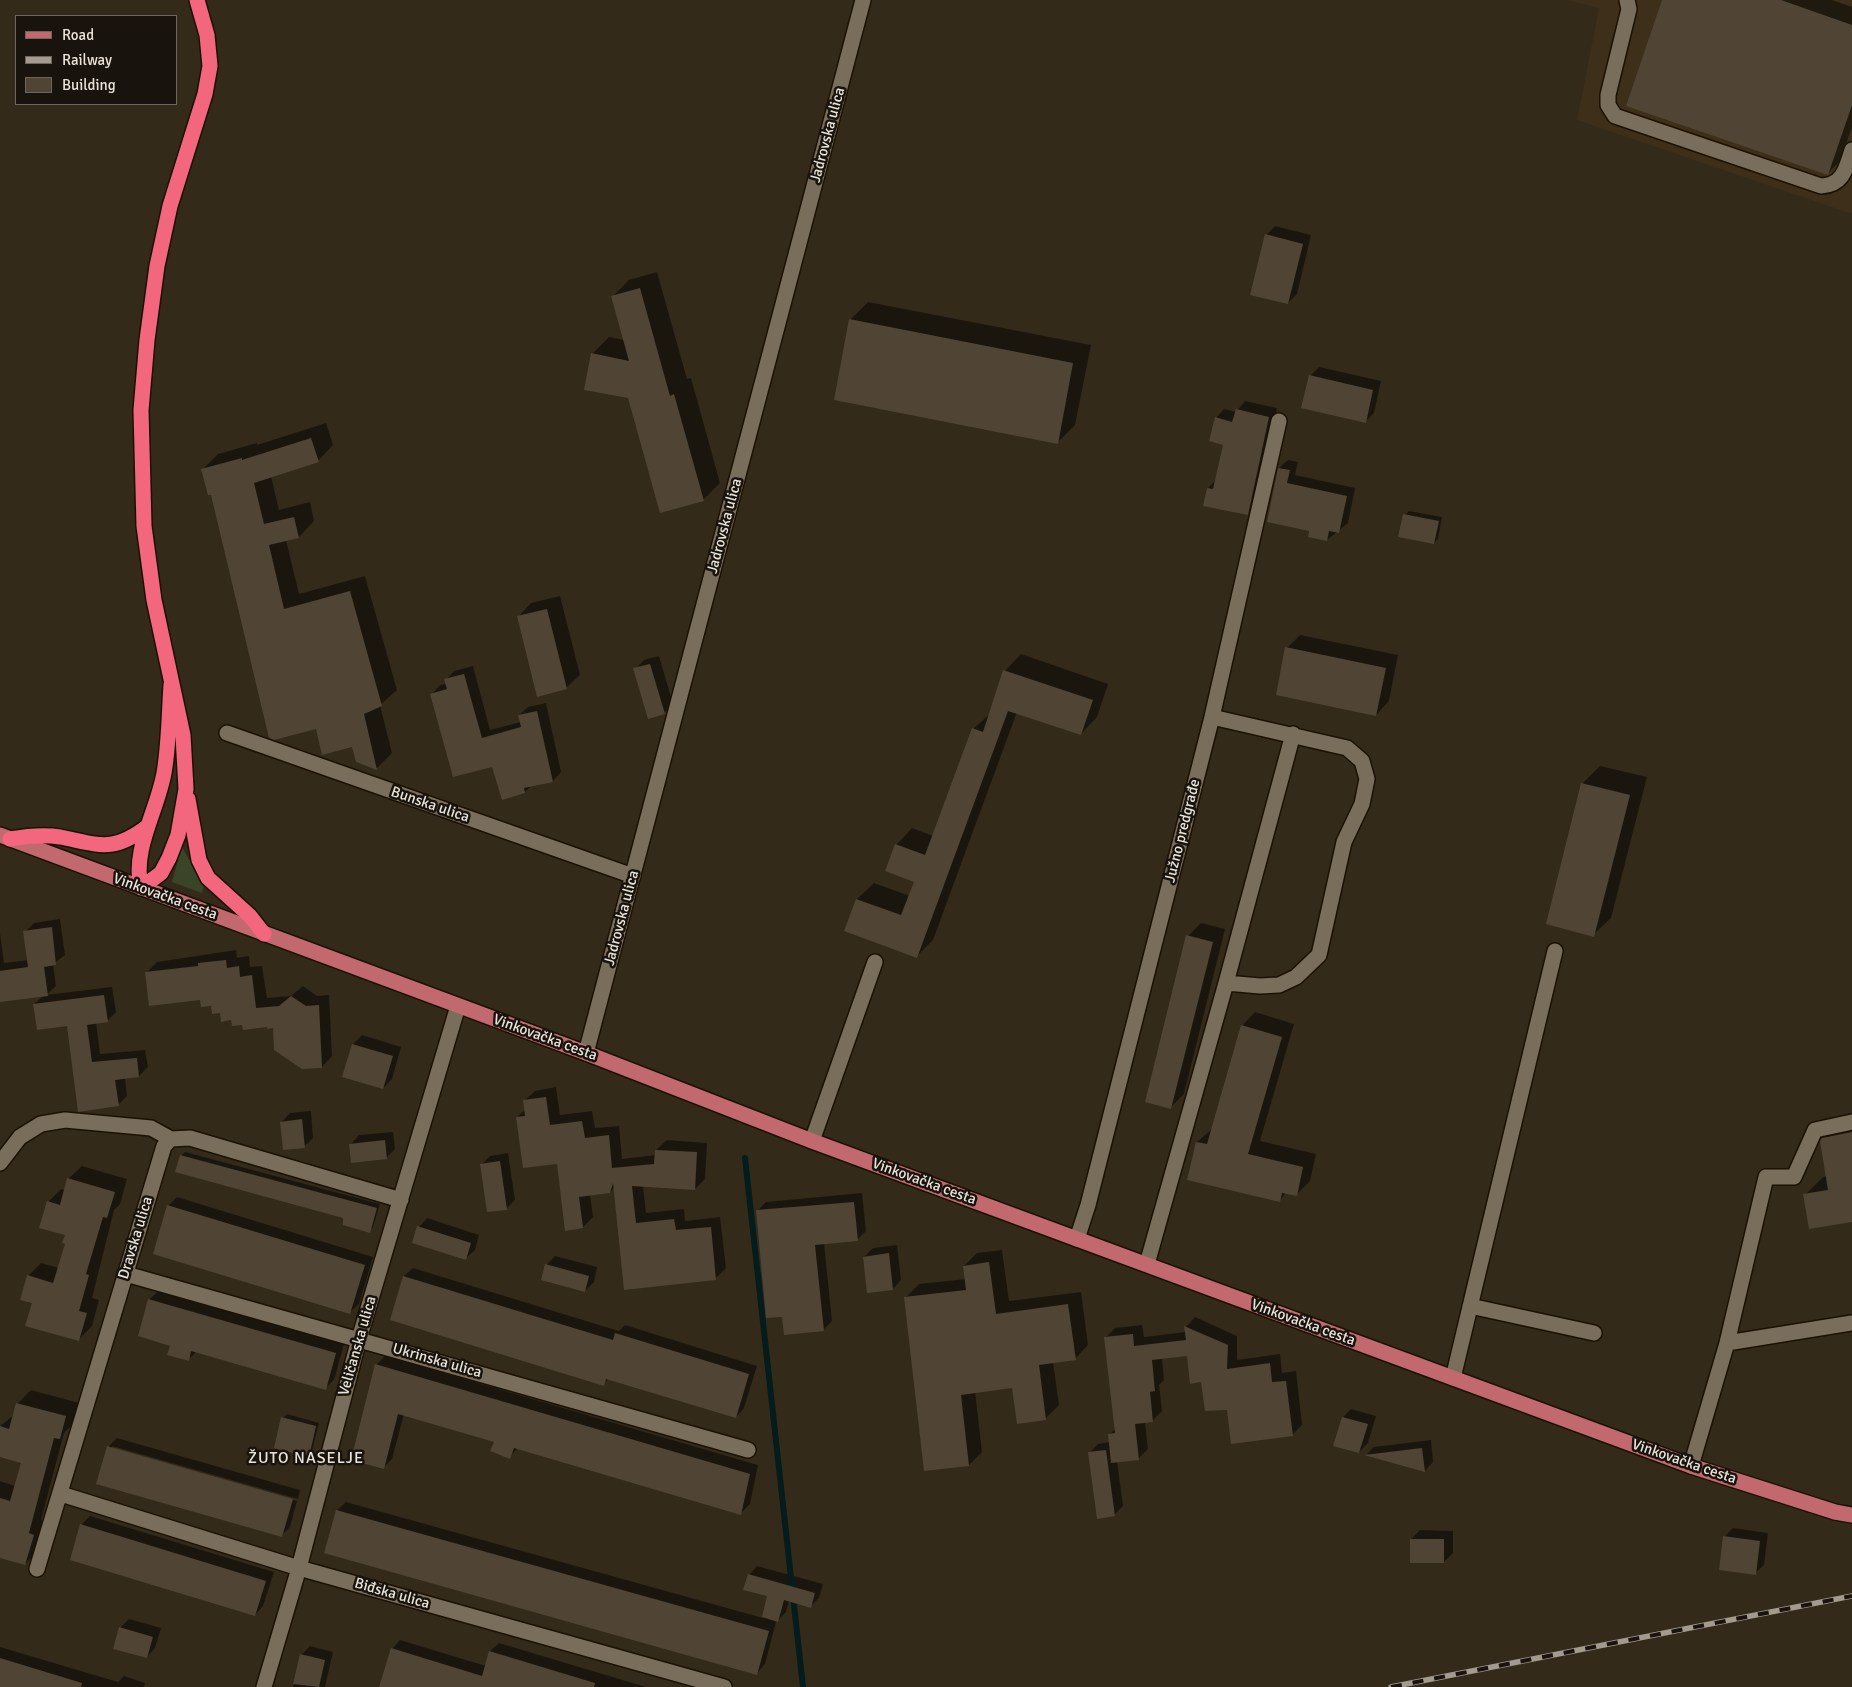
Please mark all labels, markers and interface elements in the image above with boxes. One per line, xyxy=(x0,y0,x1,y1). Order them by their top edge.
legend xyxy=(15,15,178,105)
text: Road xyxy=(62,26,94,44)
text: Railway xyxy=(62,51,112,69)
text: Building xyxy=(62,76,116,94)
street label: Jadrovska ulica xyxy=(807,85,849,185)
street label: Jadrovska ulica xyxy=(704,476,746,576)
street label: Južno predgrađe xyxy=(1161,777,1205,885)
street label: Bunska ulica xyxy=(388,783,472,827)
street label: Jadrovska ulica xyxy=(601,868,643,968)
street label: Vinkovačka cesta xyxy=(110,870,220,924)
street label: Vinkovačka cesta xyxy=(490,1011,600,1065)
street label: Vinkovačka cesta xyxy=(869,1155,979,1209)
street label: Dravska ulica xyxy=(115,1194,157,1282)
street label: Veličanska ulica xyxy=(335,1294,381,1398)
street label: Vinkovačka cesta xyxy=(1248,1296,1358,1350)
street label: Ukrinska ulica xyxy=(390,1340,484,1382)
street label: Vinkovačka cesta xyxy=(1629,1436,1739,1488)
district label: ŽUTO NASELJE xyxy=(246,1449,366,1469)
street label: Biđska ulica xyxy=(352,1575,432,1613)

